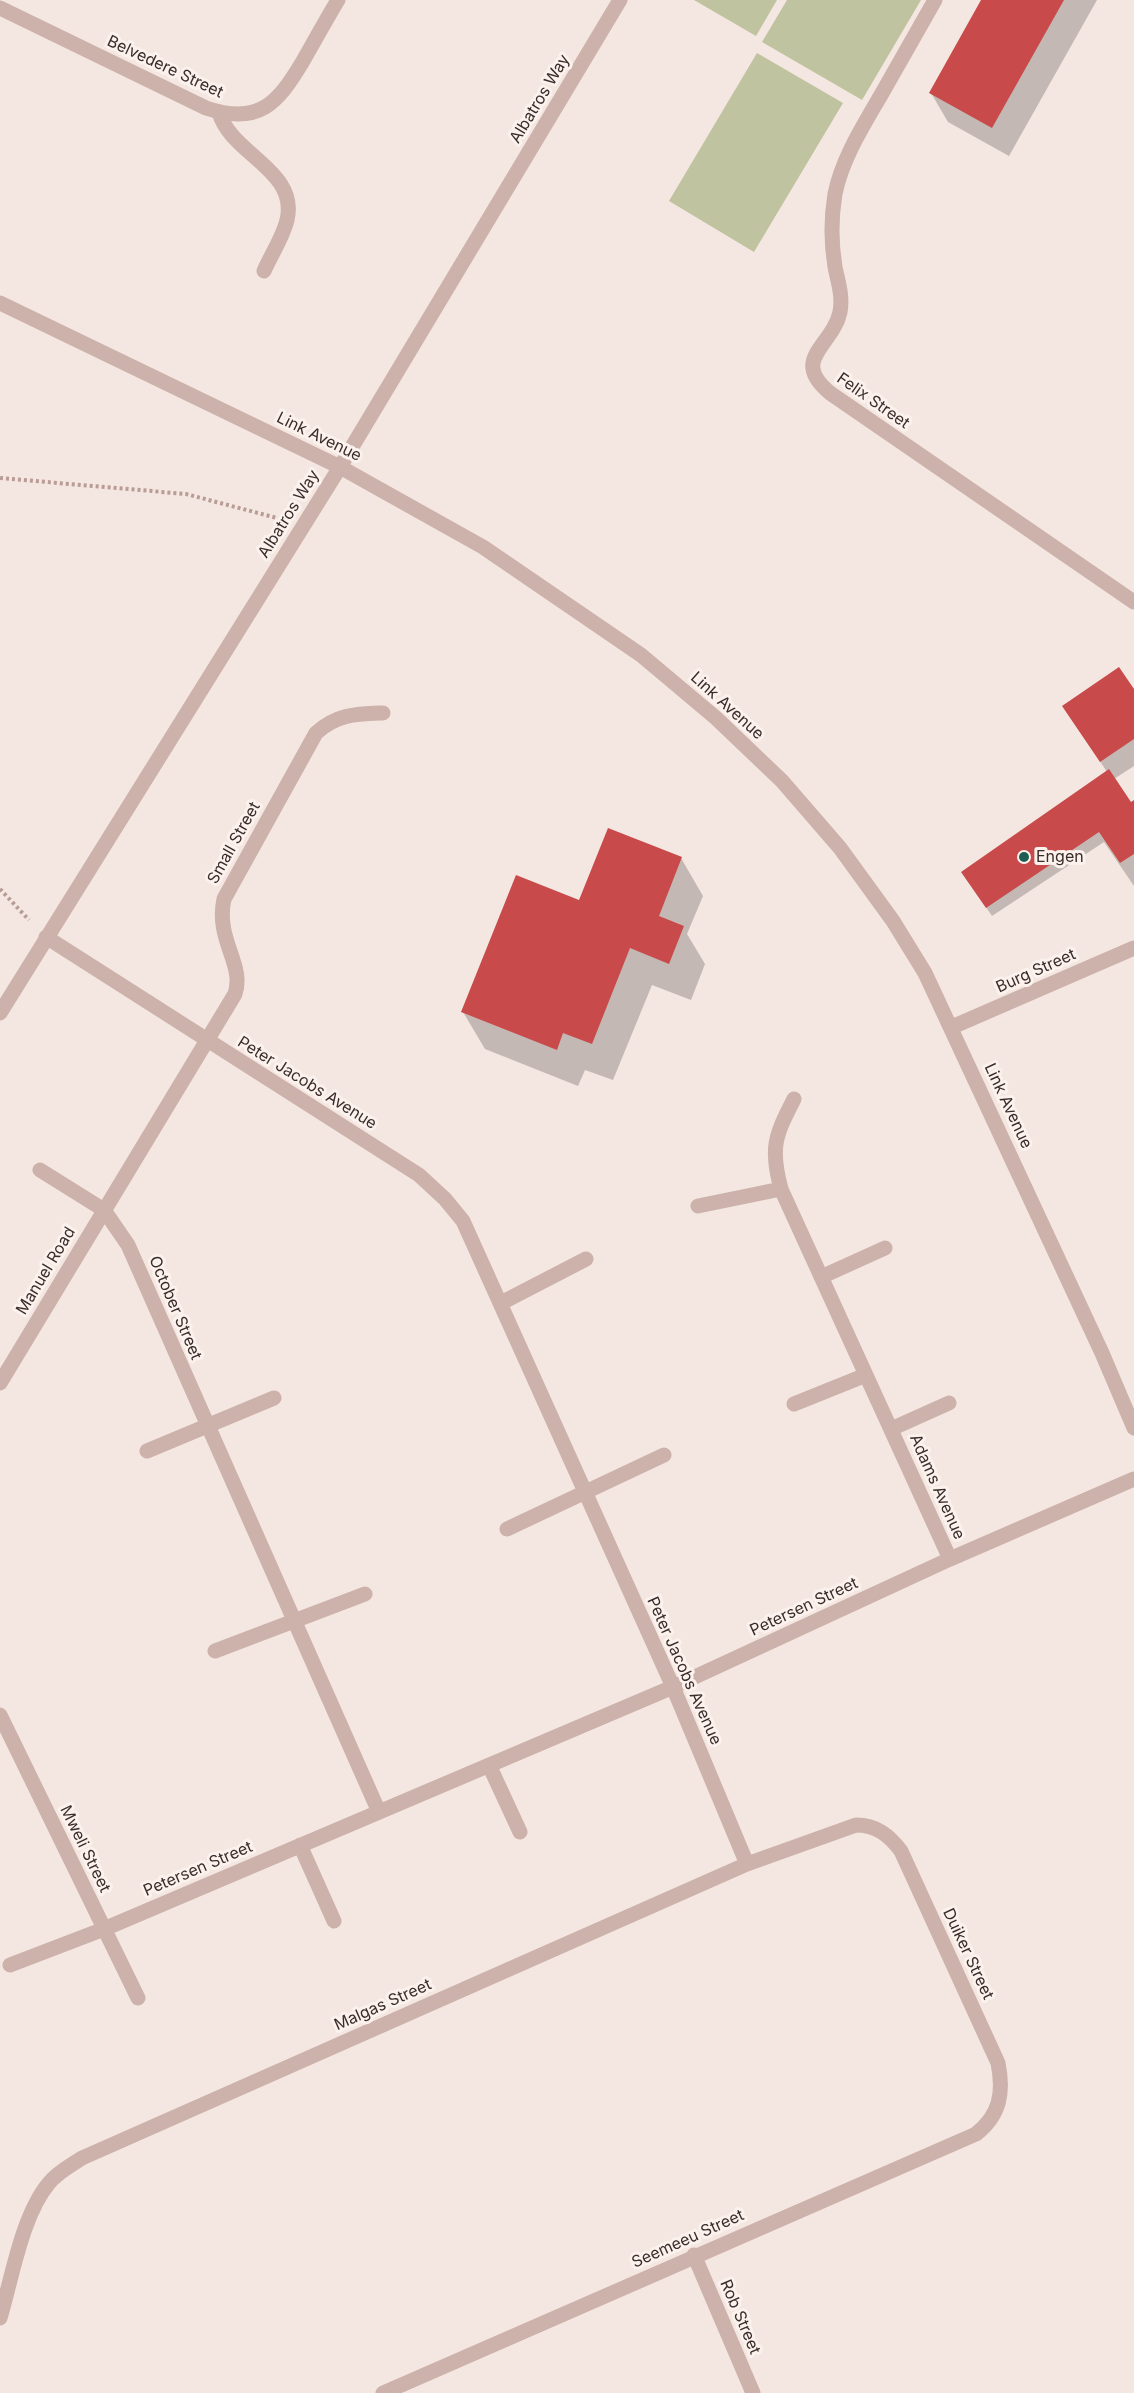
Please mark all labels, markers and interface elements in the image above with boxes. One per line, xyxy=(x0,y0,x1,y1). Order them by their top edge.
street label: Belvedere Street xyxy=(104,32,226,102)
street label: Albatros Way xyxy=(506,51,574,147)
street label: Felix Street xyxy=(833,369,913,433)
street label: Link Avenue xyxy=(274,408,364,466)
street label: Albatros Way xyxy=(254,466,324,562)
street label: Link Avenue xyxy=(686,668,768,744)
street label: Small Street xyxy=(204,799,264,887)
place label: Engen xyxy=(1036,847,1084,867)
marker: Engen xyxy=(1017,850,1031,864)
street label: Burg Street xyxy=(993,945,1079,997)
street label: Peter Jacobs Avenue xyxy=(234,1032,380,1134)
street label: Link Avenue xyxy=(980,1060,1036,1152)
street label: Manuel Road xyxy=(12,1224,80,1318)
street label: October Street xyxy=(145,1253,205,1363)
street label: Adams Avenue xyxy=(905,1431,969,1543)
street label: Petersen Street xyxy=(747,1574,861,1640)
street label: Peter Jacobs Avenue xyxy=(643,1594,725,1748)
street label: Mweli Street xyxy=(56,1803,114,1895)
street label: Petersen Street xyxy=(141,1837,255,1901)
street label: Duiker Street xyxy=(939,1905,997,2003)
street label: Malgas Street xyxy=(331,1975,435,2035)
street label: Seemeeu Street xyxy=(629,2206,747,2272)
street label: Rob Street xyxy=(716,2277,764,2357)

